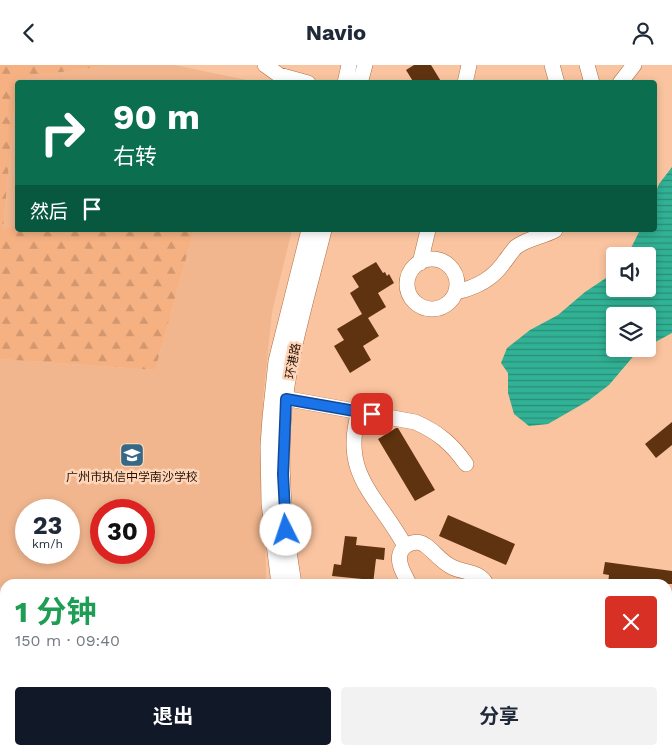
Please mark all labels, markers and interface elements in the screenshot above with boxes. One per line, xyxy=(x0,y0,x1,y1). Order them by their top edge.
icon: back xyxy=(15,19,43,47)
icon: person xyxy=(629,19,657,47)
text: Navio xyxy=(306,20,366,45)
text: 90 m xyxy=(113,96,200,138)
icon: right xyxy=(30,100,95,165)
text: 右转 xyxy=(113,144,157,169)
icon: arrive xyxy=(78,195,106,223)
text: 然后 xyxy=(30,200,68,223)
map controls xyxy=(606,247,656,357)
button: sound xyxy=(606,247,656,297)
button: layers xyxy=(606,307,656,357)
street label: 环港路 xyxy=(283,342,303,380)
pin xyxy=(351,393,393,435)
icon: arrive xyxy=(358,400,386,428)
school or university icon: 广州市执信中学南沙学校 xyxy=(119,442,145,468)
place label: 广州市执信中学南沙学校 xyxy=(66,470,198,484)
speed limit sign: 30 xyxy=(90,499,155,564)
position arrow xyxy=(259,503,311,555)
text: 23 xyxy=(33,511,62,540)
text: km/h xyxy=(32,537,63,551)
text: 1 分钟 xyxy=(15,594,97,629)
button: close xyxy=(605,596,657,648)
text: 150 m · 09:40 xyxy=(15,631,120,650)
button: 退出 xyxy=(15,687,331,745)
button: 分享 xyxy=(341,687,657,745)

